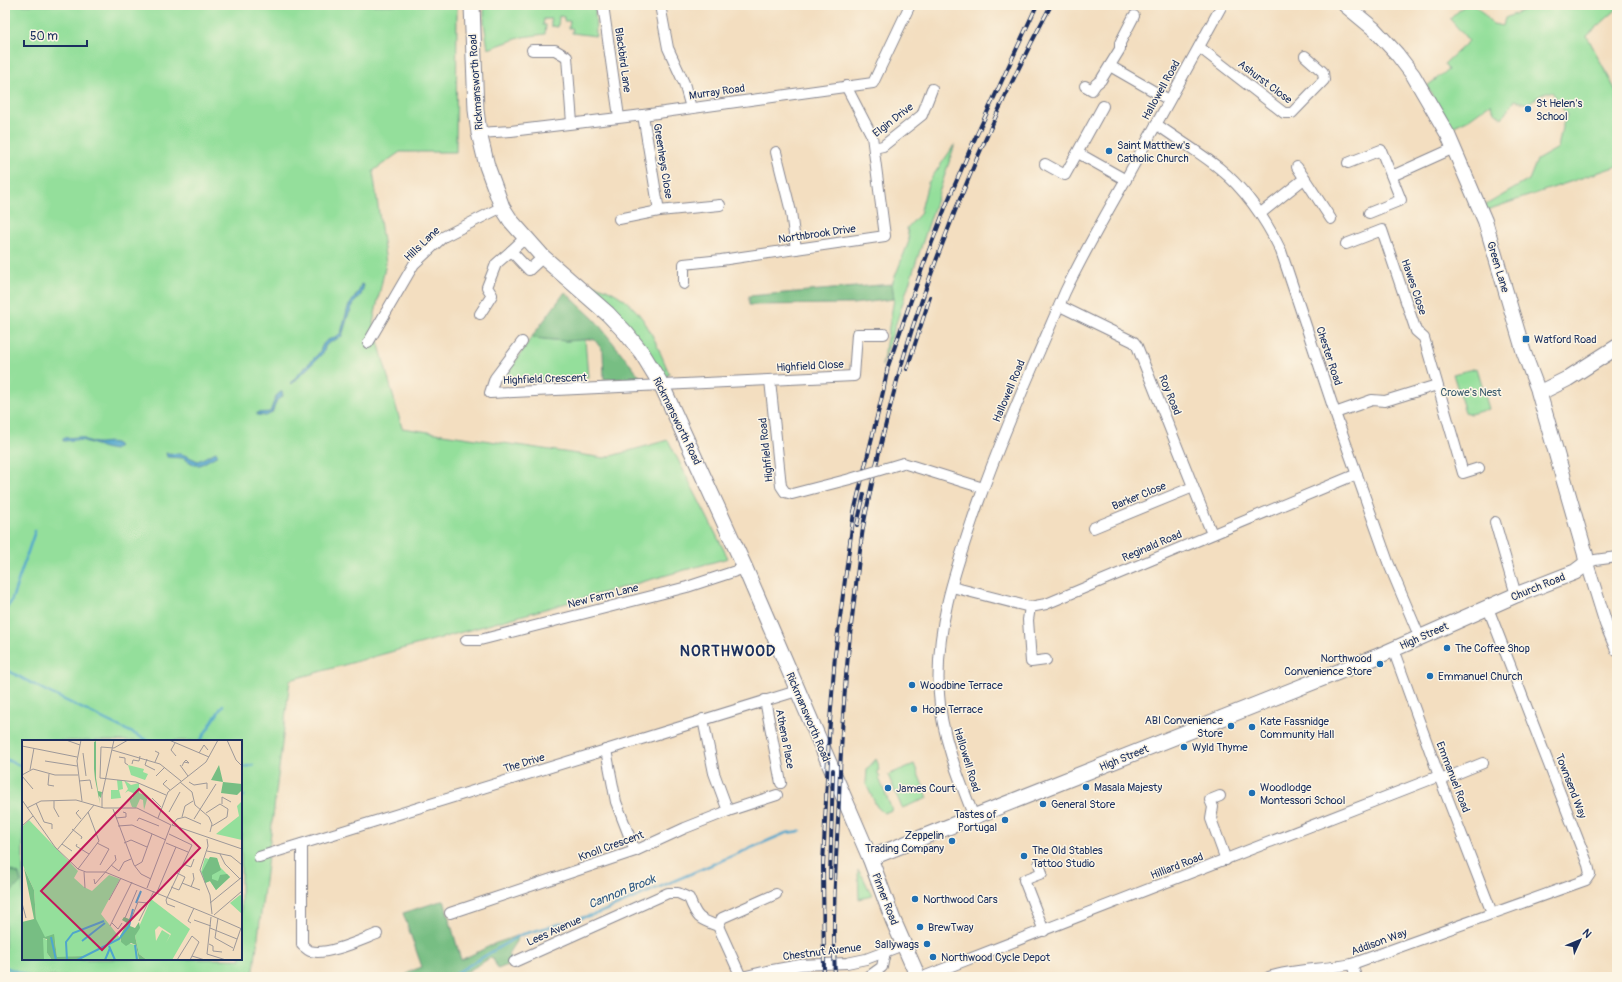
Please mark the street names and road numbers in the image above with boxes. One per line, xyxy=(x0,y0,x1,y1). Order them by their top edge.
street label: Blackbird Lane xyxy=(612,27,634,94)
street label: Rickmansworth Road xyxy=(466,34,486,130)
street label: Hallowell Road xyxy=(1139,58,1183,122)
street label: Ashurst Close xyxy=(1236,58,1295,107)
street label: Murray Road xyxy=(688,82,746,102)
street label: Elgin Drive xyxy=(870,100,916,140)
street label: Greenheys Close xyxy=(651,122,675,200)
street label: Northbrook Drive xyxy=(777,222,857,246)
street label: Hills Lane xyxy=(402,224,443,264)
street label: Green Lane xyxy=(1484,240,1512,295)
street label: Hawes Close xyxy=(1398,258,1430,317)
street label: Chester Road xyxy=(1313,325,1345,387)
street label: Highfield Close xyxy=(776,358,845,374)
street label: Hallowell Road xyxy=(990,358,1028,424)
street label: Highfield Crescent xyxy=(503,371,588,387)
street label: Roy Road xyxy=(1156,373,1184,417)
street label: Rickmansworth Road xyxy=(650,375,704,467)
street label: Highfield Road xyxy=(756,417,776,483)
street label: Barker Close xyxy=(1110,479,1169,513)
street label: Reginald Road xyxy=(1120,528,1184,564)
street label: Church Road xyxy=(1509,570,1567,604)
street label: New Farm Lane xyxy=(566,581,640,611)
street label: High Street xyxy=(1398,619,1451,653)
street label: Rickmansworth Road xyxy=(783,670,833,764)
street label: Athena Place xyxy=(773,708,797,770)
street label: Hallowell Road xyxy=(951,726,983,794)
street label: Emmanuel Road xyxy=(1433,740,1473,814)
street label: High Street xyxy=(1097,742,1151,774)
street label: The Drive xyxy=(502,750,547,775)
street label: Townsend Way xyxy=(1553,752,1589,820)
street label: Knoll Crescent xyxy=(576,828,646,864)
street label: Hilliard Road xyxy=(1149,850,1205,882)
street label: Pinner Road xyxy=(869,871,901,927)
street label: Lees Avenue xyxy=(525,913,584,949)
street label: Addison Way xyxy=(1349,926,1409,958)
street label: Chestnut Avenue xyxy=(782,941,863,963)

